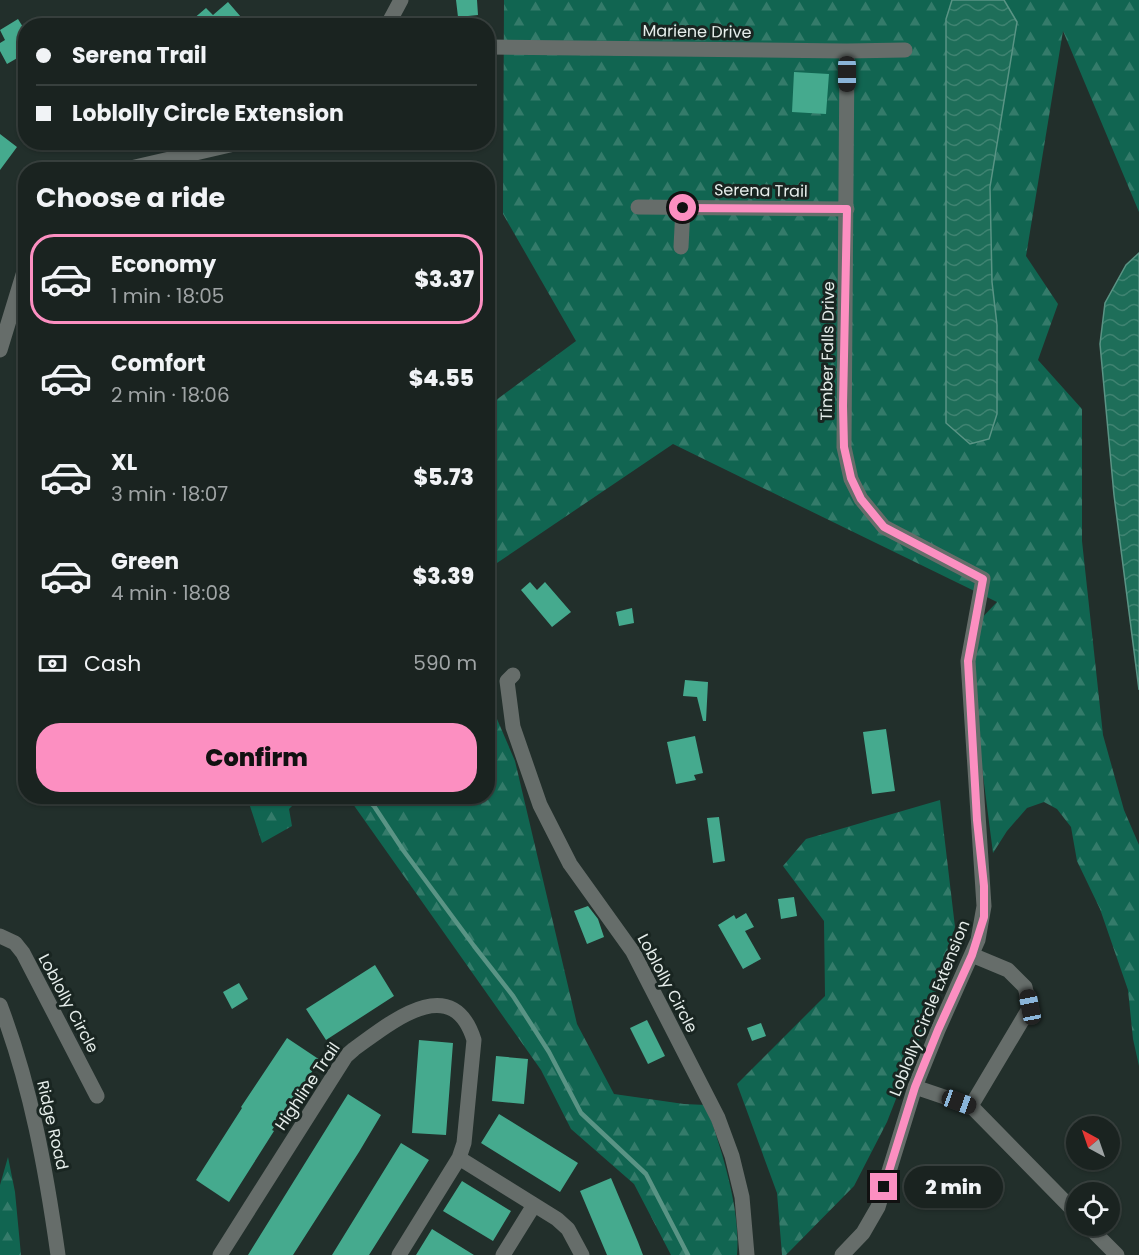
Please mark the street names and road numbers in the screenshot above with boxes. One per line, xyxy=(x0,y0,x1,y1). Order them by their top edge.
street label: Mariene Drive xyxy=(642,19,752,44)
street label: Serena Trail xyxy=(714,178,808,203)
street label: Timber Falls Drive xyxy=(815,281,840,421)
street label: Loblolly Circle Extension xyxy=(884,917,975,1100)
street label: Loblolly Circle xyxy=(632,930,703,1037)
street label: Loblolly Circle xyxy=(33,950,104,1057)
street label: Highline Trail xyxy=(269,1038,345,1135)
street label: Ridge Road xyxy=(31,1078,74,1172)

